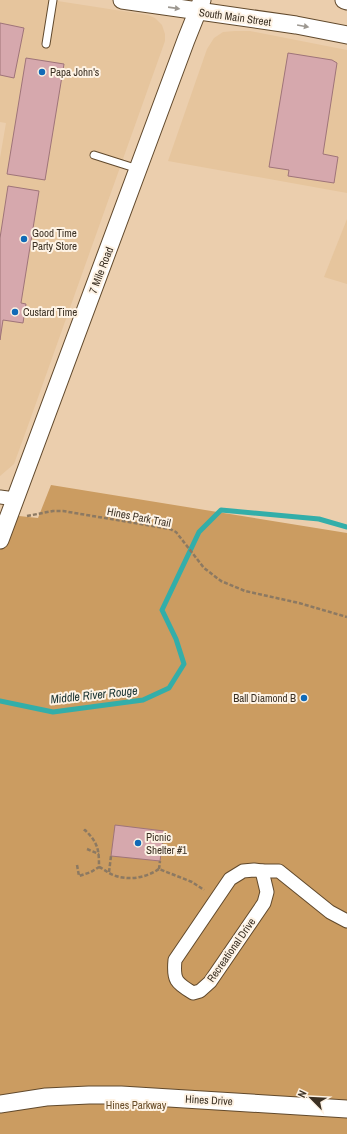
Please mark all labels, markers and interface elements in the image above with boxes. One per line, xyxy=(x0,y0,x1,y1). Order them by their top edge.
one-way arrow xyxy=(168,5,180,11)
street label: South Main Street xyxy=(198,5,272,29)
one-way arrow xyxy=(297,24,309,30)
place label: Papa John's xyxy=(50,65,100,79)
marker: Papa John's xyxy=(37,67,47,77)
place label: Good Time Party Store xyxy=(32,226,77,253)
marker: Good Time Party Store xyxy=(19,234,29,244)
street label: 7 Mile Road xyxy=(86,245,116,295)
place label: Custard Time xyxy=(23,305,77,319)
marker: Custard Time xyxy=(10,307,20,317)
street label: Hines Park Trail xyxy=(106,504,172,530)
water label: Middle River Rouge xyxy=(50,682,139,708)
place label: Ball Diamond B xyxy=(233,691,296,705)
marker: Ball Diamond B xyxy=(299,693,309,703)
place label: Picnic Shelter #1 xyxy=(146,830,187,857)
marker: Picnic Shelter #1 xyxy=(133,838,143,848)
street label: Recreational Drive xyxy=(204,915,258,985)
north arrow xyxy=(291,1078,331,1118)
text: N xyxy=(294,1088,310,1100)
street label: Hines Drive xyxy=(185,1092,233,1108)
park label: Hines Parkway xyxy=(106,1098,167,1112)

